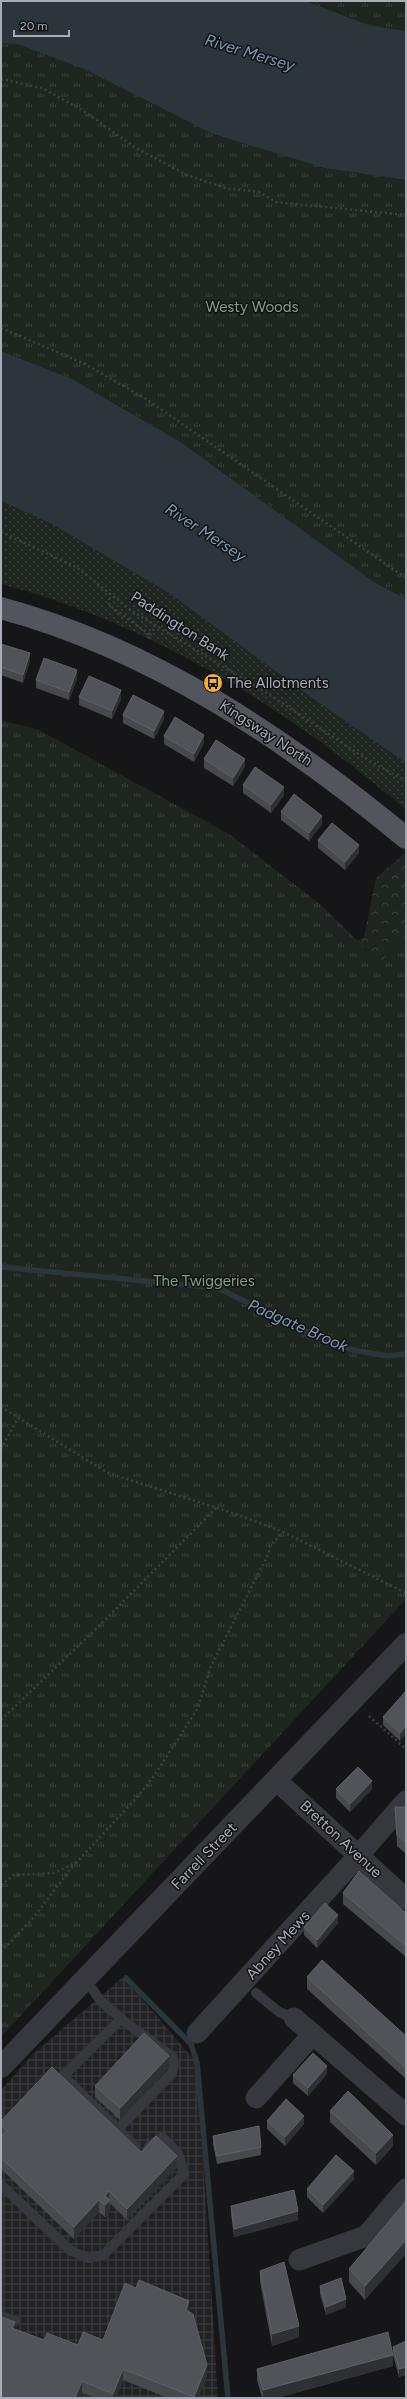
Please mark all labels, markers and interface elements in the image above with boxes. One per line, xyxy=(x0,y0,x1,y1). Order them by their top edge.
scale bar xyxy=(14,12,69,38)
text: 20 m xyxy=(20,19,48,33)
water label: River Mersey xyxy=(203,30,297,75)
park label: Westy Woods xyxy=(205,298,299,316)
water label: River Mersey xyxy=(162,499,250,566)
street label: Paddington Bank xyxy=(128,588,233,665)
bus stop icon: The Allotments xyxy=(202,672,224,694)
place label: The Allotments xyxy=(227,674,329,692)
street label: Kingsway North xyxy=(216,696,316,770)
park label: The Twiggeries xyxy=(153,1272,255,1290)
water label: Padgate Brook xyxy=(245,1295,352,1356)
street label: Bretton Avenue xyxy=(296,1797,386,1881)
street label: Farrell Street xyxy=(168,1818,241,1893)
street label: Abney Mews xyxy=(242,1907,314,1983)

